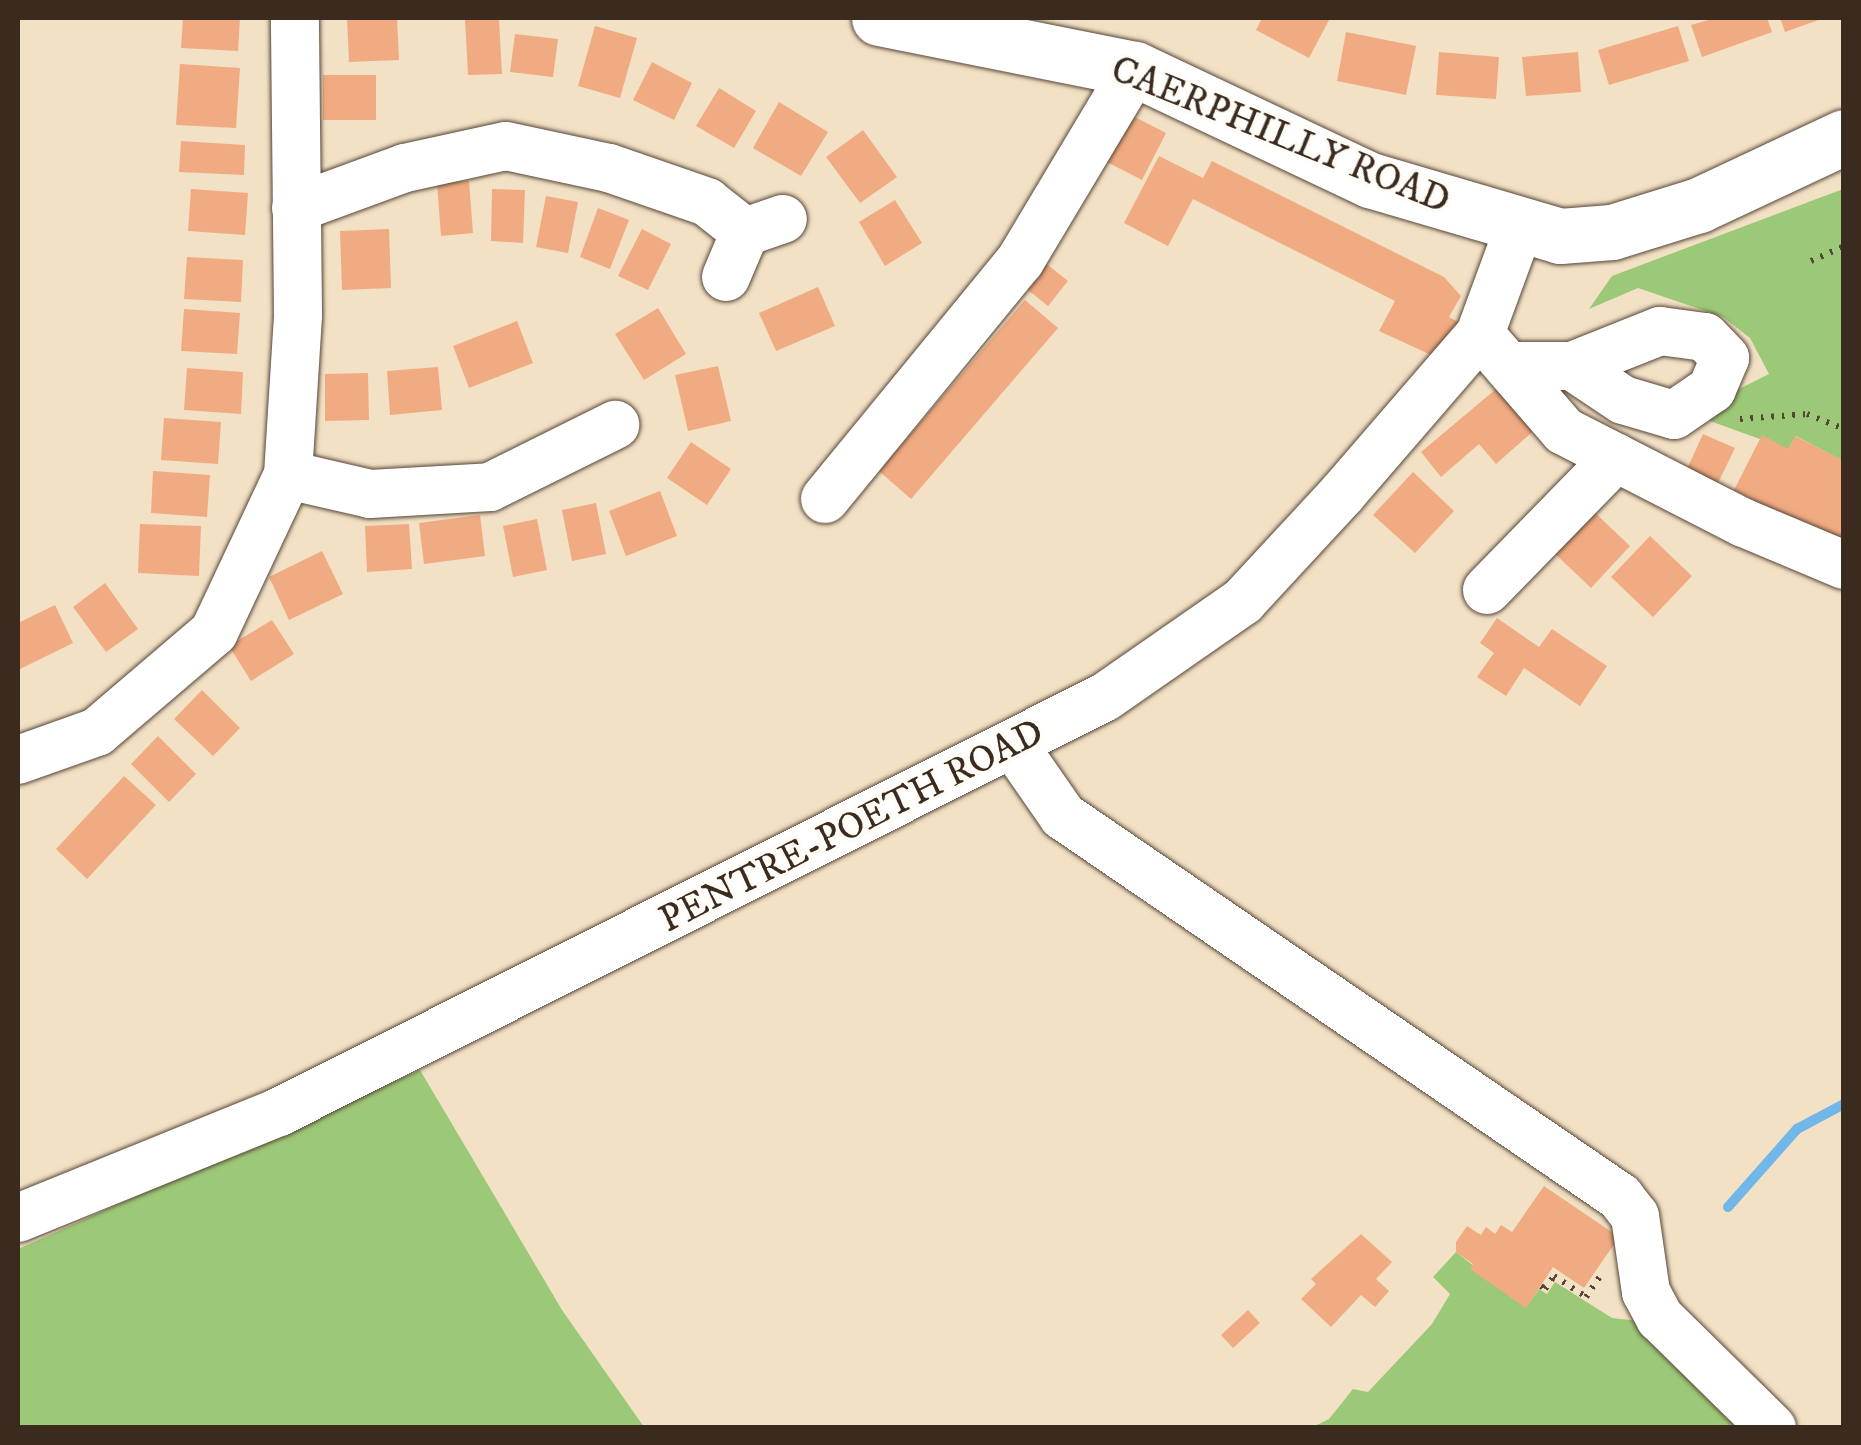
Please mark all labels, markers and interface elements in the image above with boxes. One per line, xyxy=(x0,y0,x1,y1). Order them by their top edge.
street label: CAERPHILLY ROAD xyxy=(1104,47,1456,225)
street label: PENTRE-POETH ROAD xyxy=(652,710,1052,944)

